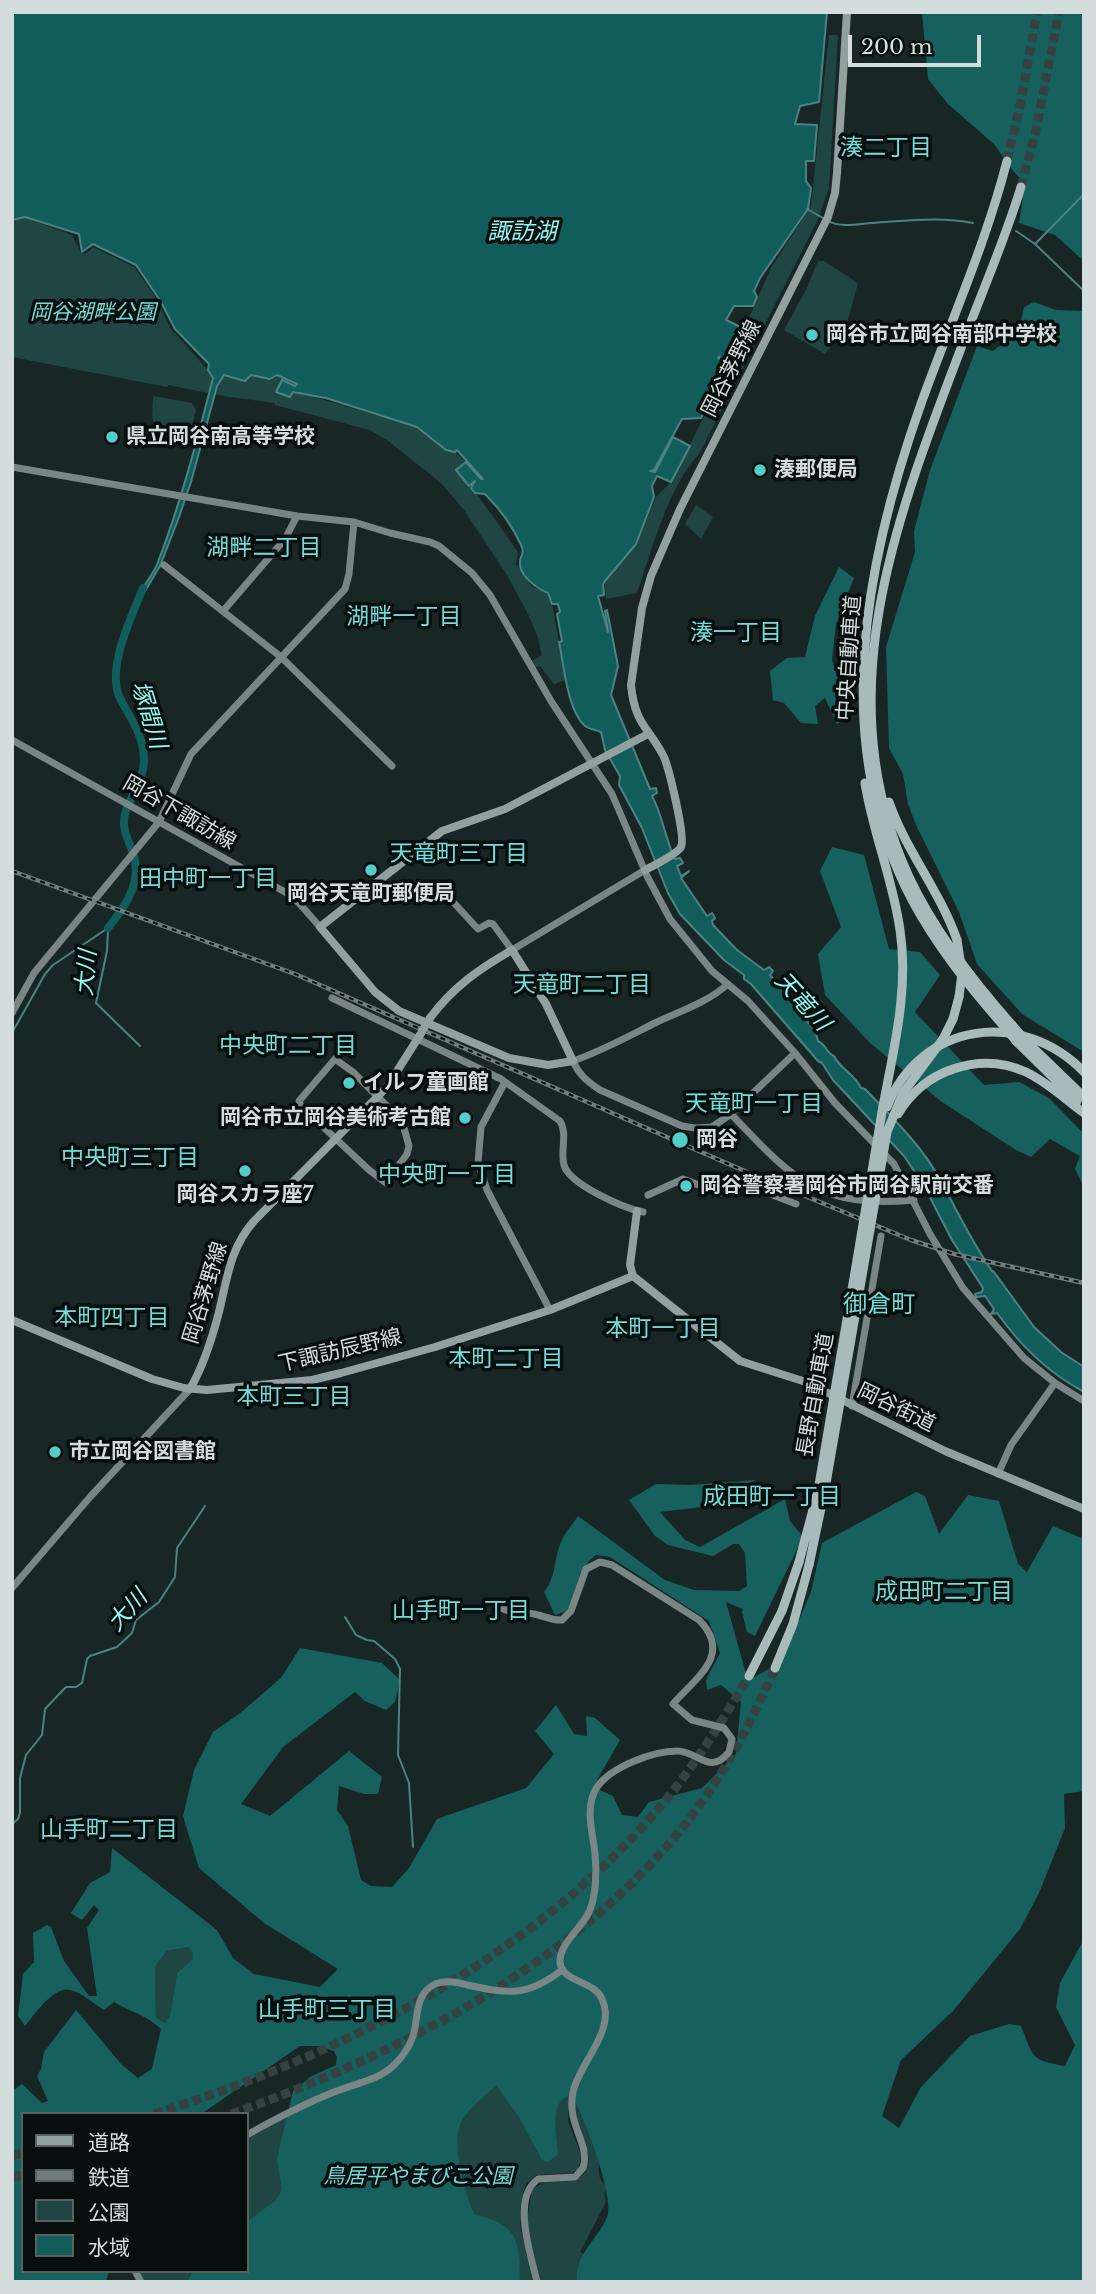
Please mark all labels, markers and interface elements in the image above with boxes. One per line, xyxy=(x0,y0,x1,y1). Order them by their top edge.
scale bar xyxy=(851,21,984,65)
text: 200 m xyxy=(861,34,932,60)
district label: 湊二丁目 xyxy=(840,135,932,163)
water label: 諏訪湖 xyxy=(488,219,556,247)
park label: 岡谷湖畔公園 xyxy=(30,300,156,326)
street label: 岡谷茅野線 xyxy=(697,317,767,421)
place label: 岡谷市立岡谷南部中学校 xyxy=(826,322,1057,348)
marker: 岡谷市立岡谷南部中学校 xyxy=(804,327,820,343)
place label: 県立岡谷南高等学校 xyxy=(126,424,315,450)
marker: 県立岡谷南高等学校 xyxy=(104,429,120,445)
place label: 湊郵便局 xyxy=(774,457,858,483)
marker: 湊郵便局 xyxy=(752,462,768,478)
district label: 湖畔二丁目 xyxy=(207,535,321,563)
street label: 中央自動車道 xyxy=(833,594,867,722)
district label: 湖畔一丁目 xyxy=(347,604,461,632)
district label: 湊一丁目 xyxy=(690,620,782,648)
water label: 塚間川 xyxy=(125,678,171,752)
street label: 岡谷下諏訪線 xyxy=(118,771,240,855)
district label: 天竜町三丁目 xyxy=(390,841,528,869)
marker: 岡谷天竜町郵便局 xyxy=(363,862,379,878)
district label: 田中町一丁目 xyxy=(139,866,277,894)
place label: 岡谷天竜町郵便局 xyxy=(287,881,455,907)
water label: 大川 xyxy=(71,949,103,997)
water label: 天竜川 xyxy=(769,967,835,1037)
district label: 天竜町二丁目 xyxy=(513,972,651,1000)
district label: 中央町二丁目 xyxy=(219,1033,357,1061)
place label: イルフ童画館 xyxy=(363,1070,489,1096)
marker: イルフ童画館 xyxy=(341,1075,357,1091)
district label: 天竜町一丁目 xyxy=(685,1091,823,1119)
place label: 岡谷市立岡谷美術考古館 xyxy=(220,1105,451,1131)
marker: 岡谷市立岡谷美術考古館 xyxy=(457,1110,473,1126)
place label: 岡谷 xyxy=(696,1127,738,1153)
marker: 岡谷 xyxy=(670,1130,690,1150)
district label: 中央町三丁目 xyxy=(61,1145,199,1173)
district label: 中央町一丁目 xyxy=(378,1162,516,1190)
marker: 岡谷スカラ座7 xyxy=(237,1163,253,1179)
place label: 岡谷警察署岡谷市岡谷駅前交番 xyxy=(700,1173,994,1199)
marker: 岡谷警察署岡谷市岡谷駅前交番 xyxy=(678,1178,694,1194)
place label: 岡谷スカラ座7 xyxy=(177,1182,313,1208)
street label: 岡谷茅野線 xyxy=(179,1239,233,1347)
district label: 御倉町 xyxy=(843,1291,915,1319)
district label: 本町四丁目 xyxy=(55,1305,169,1333)
district label: 本町一丁目 xyxy=(606,1316,720,1344)
street label: 下諏訪辰野線 xyxy=(276,1325,404,1377)
street label: 長野自動車道 xyxy=(793,1331,839,1459)
district label: 本町二丁目 xyxy=(449,1346,563,1374)
street label: 岡谷街道 xyxy=(853,1378,939,1438)
district label: 本町三丁目 xyxy=(237,1384,351,1412)
place label: 市立岡谷図書館 xyxy=(69,1439,216,1465)
marker: 市立岡谷図書館 xyxy=(47,1444,63,1460)
district label: 成田町一丁目 xyxy=(703,1484,841,1512)
district label: 成田町二丁目 xyxy=(875,1579,1013,1607)
water label: 大川 xyxy=(102,1585,154,1637)
district label: 山手町一丁目 xyxy=(392,1598,530,1626)
district label: 山手町二丁目 xyxy=(40,1817,178,1845)
district label: 山手町三丁目 xyxy=(258,1997,396,2025)
legend xyxy=(21,2112,248,2273)
text: 道路 xyxy=(88,2130,130,2156)
park label: 鳥居平やまびこ公園 xyxy=(324,2164,512,2190)
text: 鉄道 xyxy=(88,2165,130,2191)
text: 公園 xyxy=(88,2200,130,2226)
text: 水域 xyxy=(88,2235,130,2261)

